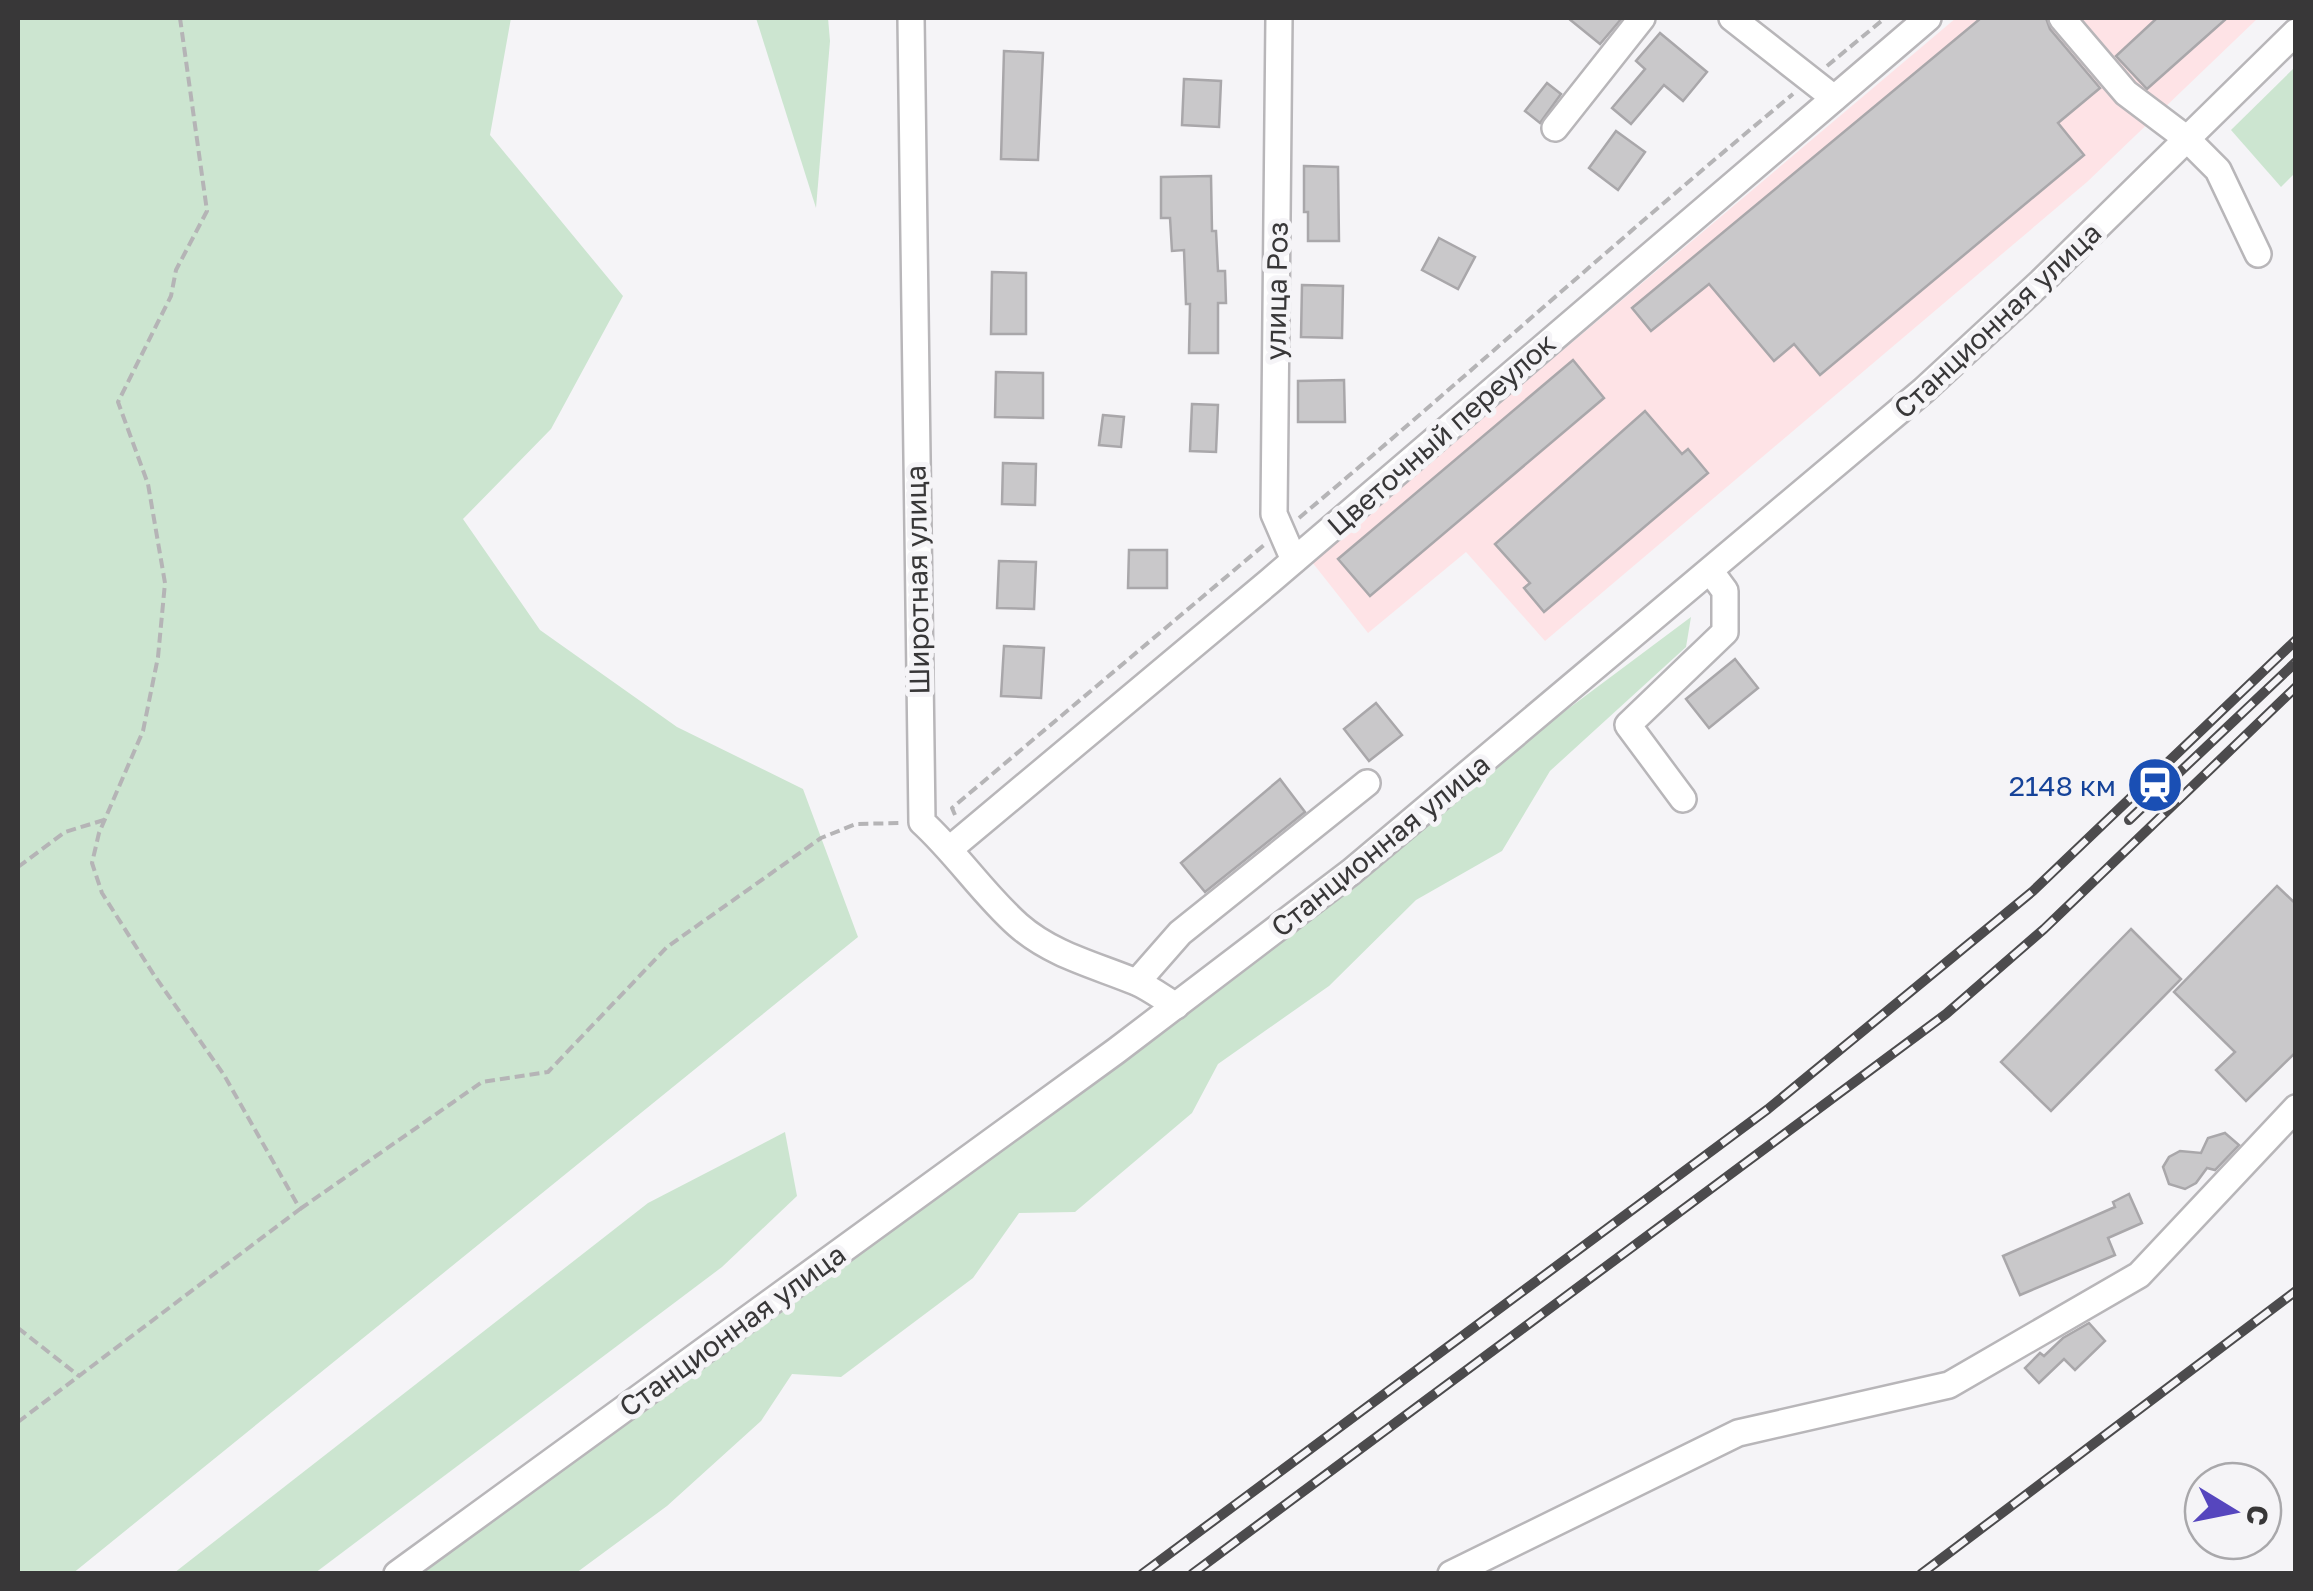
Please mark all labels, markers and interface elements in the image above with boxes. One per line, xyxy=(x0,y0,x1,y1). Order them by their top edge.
street label: Станционная улица xyxy=(1887,215,2107,425)
street label: улица Роз xyxy=(1258,221,1294,361)
street label: Цветочный переулок xyxy=(1320,326,1562,542)
street label: Широтная улица xyxy=(898,465,936,695)
street label: Станционная улица xyxy=(1264,747,1496,943)
station icon: 2148 км xyxy=(2125,755,2185,815)
place label: 2148 км xyxy=(2009,769,2116,802)
street label: Станционная улица xyxy=(613,1237,851,1423)
north arrow xyxy=(2183,1461,2283,1561)
text: С xyxy=(2240,1503,2276,1528)

